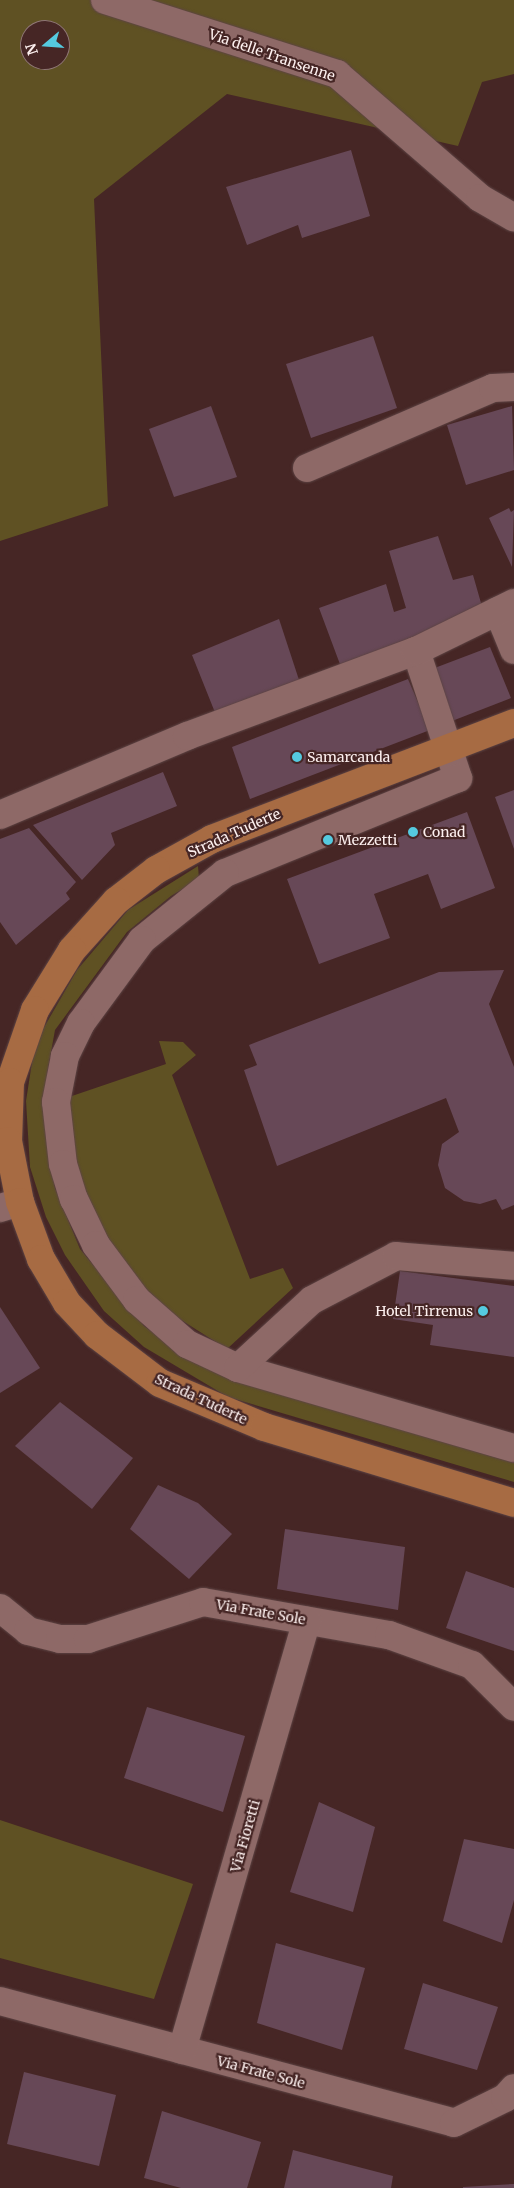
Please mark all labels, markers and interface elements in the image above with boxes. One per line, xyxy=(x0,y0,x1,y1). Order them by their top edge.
north arrow xyxy=(20,20,70,70)
street label: Via delle Transenne xyxy=(207,26,337,84)
text: N xyxy=(21,41,42,57)
place label: Samarcanda xyxy=(307,749,390,765)
marker: Samarcanda xyxy=(291,751,303,763)
street label: Strada Tuderte xyxy=(185,805,283,861)
place label: Conad xyxy=(423,824,465,840)
marker: Conad xyxy=(407,826,419,838)
place label: Mezzetti xyxy=(338,832,397,848)
marker: Mezzetti xyxy=(322,834,334,846)
place label: Hotel Tirrenus xyxy=(375,1303,473,1319)
marker: Hotel Tirrenus xyxy=(477,1305,489,1317)
street label: Strada Tuderte xyxy=(152,1370,250,1428)
street label: Via Frate Sole xyxy=(215,1596,307,1628)
street label: Via Fioretti xyxy=(227,1798,263,1874)
street label: Via Frate Sole xyxy=(215,2052,307,2092)

